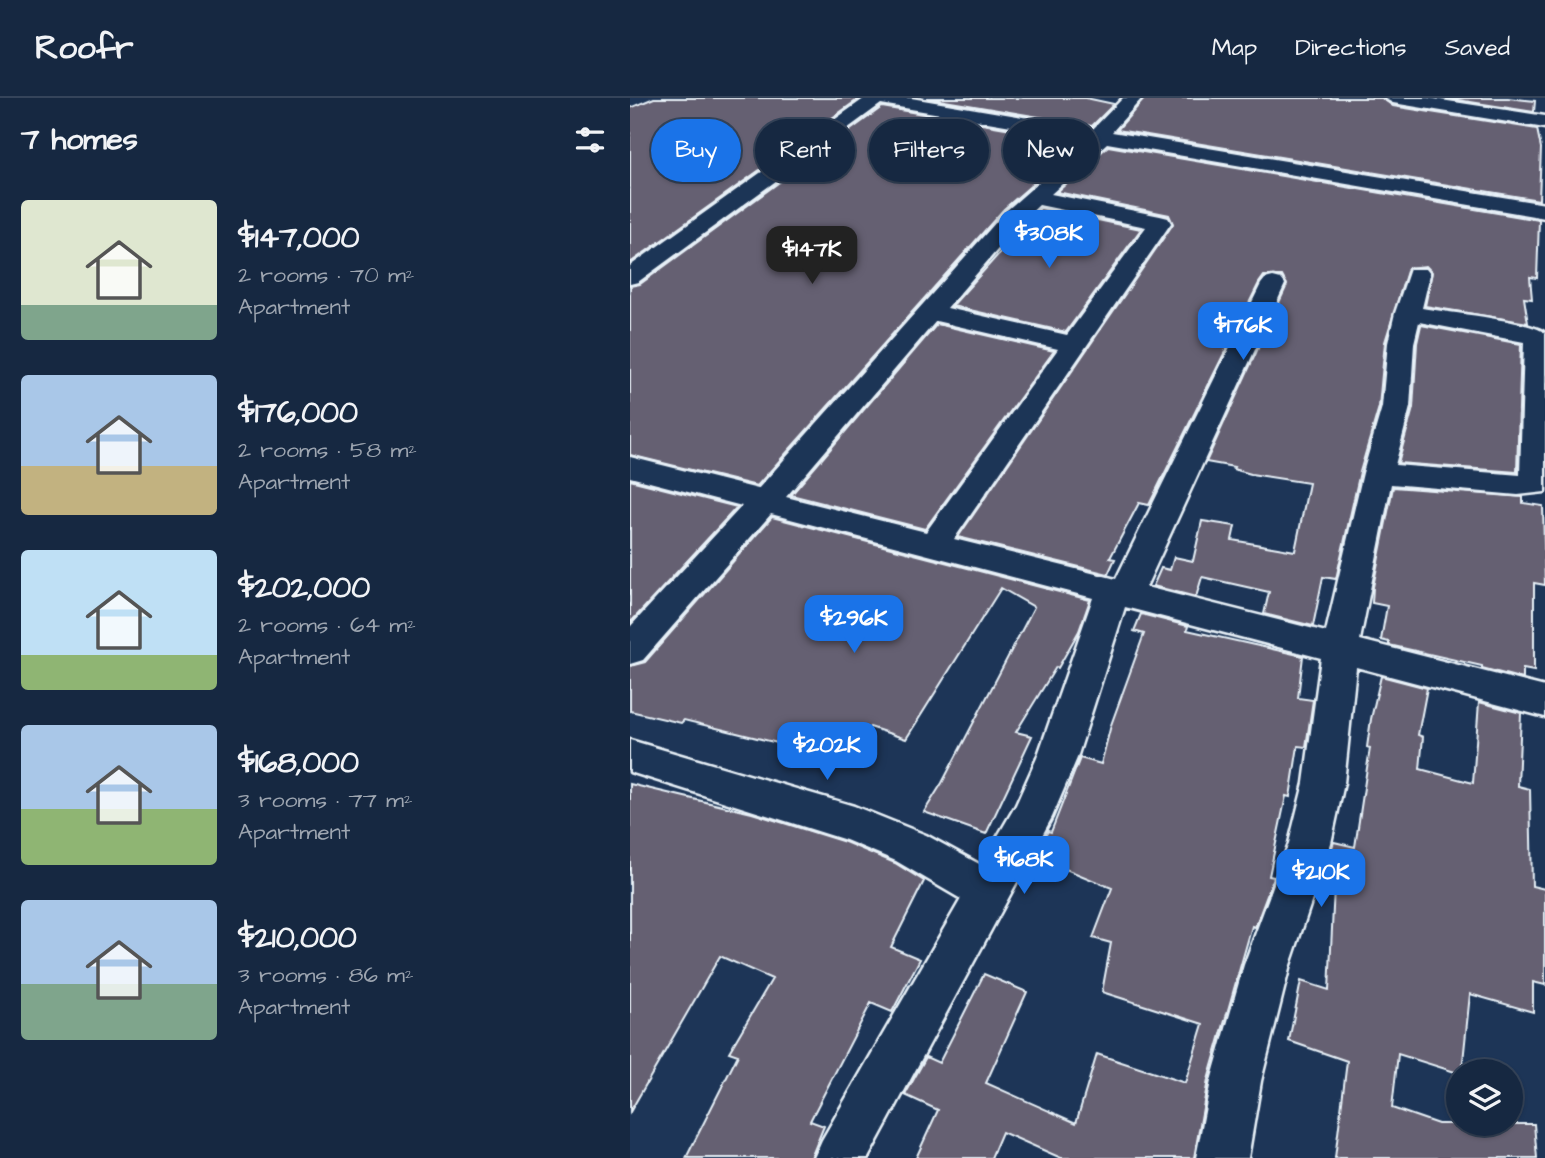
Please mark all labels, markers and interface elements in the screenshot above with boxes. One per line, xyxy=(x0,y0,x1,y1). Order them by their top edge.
text: Roofr xyxy=(35,25,133,71)
text: Map xyxy=(1212,31,1257,65)
text: Directions xyxy=(1295,31,1407,65)
text: Saved xyxy=(1445,31,1510,65)
text: 7 homes xyxy=(21,119,138,161)
chip: Buy xyxy=(651,119,741,182)
chip: Rent xyxy=(755,119,855,182)
chip: Filters xyxy=(869,119,989,182)
chip: New xyxy=(1003,119,1099,182)
icon: filters xyxy=(571,121,609,159)
pin: $308K xyxy=(1000,211,1098,270)
text: $147,000 xyxy=(238,217,360,259)
text: $308K xyxy=(1015,217,1083,249)
pin: $147K xyxy=(763,226,861,286)
icon: home xyxy=(77,228,161,312)
text: $147K xyxy=(782,233,842,265)
text: 2 rooms · 70 m² xyxy=(238,259,414,291)
text: Apartment xyxy=(238,291,350,323)
pin: $176K xyxy=(1194,302,1292,362)
text: $176K xyxy=(1214,309,1272,341)
text: $176,000 xyxy=(238,392,358,434)
icon: home xyxy=(77,403,161,487)
text: 2 rooms · 58 m² xyxy=(238,434,417,466)
text: Apartment xyxy=(238,466,350,498)
text: $202,000 xyxy=(238,567,370,609)
icon: home xyxy=(77,578,161,662)
pin: $296K xyxy=(805,596,903,655)
text: $296K xyxy=(820,602,888,634)
text: 2 rooms · 64 m² xyxy=(238,609,416,641)
text: Apartment xyxy=(238,641,350,673)
pin: $202K xyxy=(778,722,876,782)
text: $202K xyxy=(793,729,861,761)
text: $168,000 xyxy=(238,742,359,784)
icon: home xyxy=(77,753,161,837)
text: 3 rooms · 77 m² xyxy=(238,784,413,816)
text: Apartment xyxy=(238,816,350,848)
pin: $168K xyxy=(975,836,1073,896)
text: $168K xyxy=(994,843,1054,875)
pin: $210K xyxy=(1272,850,1370,909)
text: $210K xyxy=(1292,856,1350,888)
text: $210,000 xyxy=(238,917,357,959)
icon: home xyxy=(77,928,161,1012)
text: 3 rooms · 86 m² xyxy=(238,959,414,991)
text: Apartment xyxy=(238,991,350,1023)
map controls xyxy=(1446,1059,1523,1136)
button: layers xyxy=(1446,1059,1523,1136)

